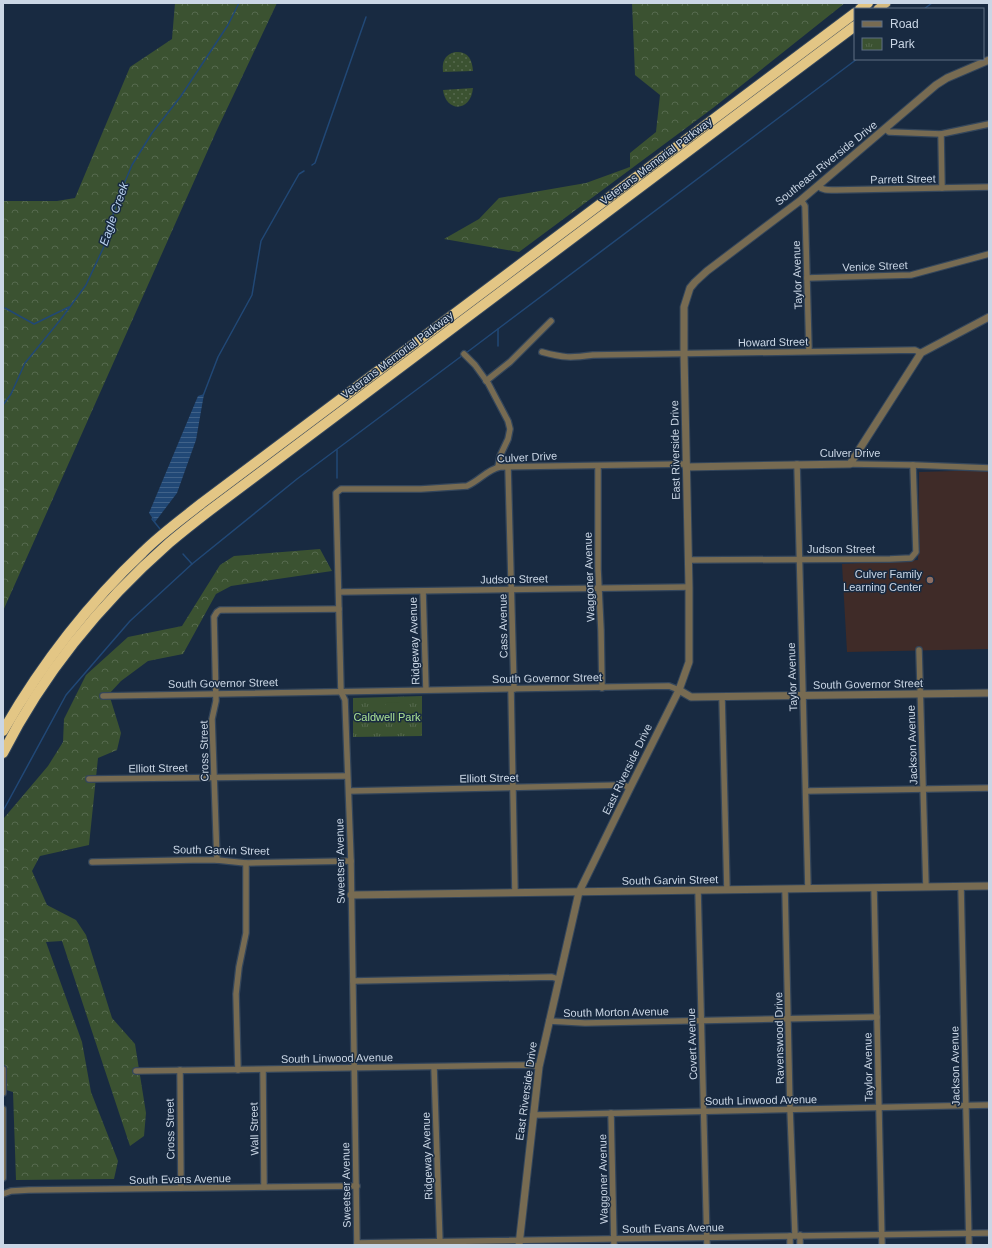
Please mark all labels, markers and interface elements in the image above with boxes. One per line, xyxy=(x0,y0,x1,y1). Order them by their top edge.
legend xyxy=(854,8,984,60)
text: Road xyxy=(890,17,919,31)
text: Park xyxy=(890,37,916,51)
street label: Veterans Memorial Parkway xyxy=(598,115,715,207)
street label: Southeast Riverside Drive xyxy=(773,118,879,208)
street label: Parrett Street xyxy=(870,172,936,186)
water label: Eagle Creek xyxy=(97,180,132,248)
street label: Taylor Avenue xyxy=(790,240,804,310)
street label: Venice Street xyxy=(842,259,908,273)
street label: Veterans Memorial Parkway xyxy=(339,309,456,401)
street label: Howard Street xyxy=(738,335,808,349)
street label: East Riverside Drive xyxy=(668,400,682,500)
street label: Culver Drive xyxy=(820,447,880,459)
street label: Culver Drive xyxy=(496,449,558,465)
street label: Waggoner Avenue xyxy=(581,532,597,622)
street label: Judson Street xyxy=(807,543,875,555)
place label: Culver Family Learning Center xyxy=(843,568,922,593)
street label: Judson Street xyxy=(480,572,548,586)
marker: Culver Family Learning Center xyxy=(925,575,935,585)
street label: Cass Avenue xyxy=(496,594,510,658)
street label: Ridgeway Avenue xyxy=(406,597,422,685)
street label: Taylor Avenue xyxy=(785,642,799,712)
street label: South Governor Street xyxy=(492,671,602,685)
street label: South Governor Street xyxy=(168,676,278,690)
street label: South Governor Street xyxy=(813,677,923,691)
street label: Jackson Avenue xyxy=(905,705,919,785)
park label: Caldwell Park xyxy=(353,711,421,723)
street label: Cross Street xyxy=(197,720,211,782)
street label: East Riverside Drive xyxy=(600,722,654,816)
street label: Elliott Street xyxy=(128,761,188,775)
street label: Elliott Street xyxy=(459,771,519,785)
street label: Sweetser Avenue xyxy=(333,818,347,904)
street label: South Garvin Street xyxy=(173,843,269,857)
street label: South Garvin Street xyxy=(622,873,718,887)
street label: Ravenswood Drive xyxy=(772,992,786,1084)
street label: South Morton Avenue xyxy=(563,1005,669,1019)
street label: Covert Avenue xyxy=(685,1008,699,1080)
street label: Jackson Avenue xyxy=(948,1026,962,1106)
street label: Taylor Avenue xyxy=(861,1032,875,1102)
street label: East Riverside Drive xyxy=(513,1041,539,1141)
street label: South Linwood Avenue xyxy=(281,1051,393,1065)
street label: South Linwood Avenue xyxy=(705,1093,817,1107)
street label: Cross Street xyxy=(163,1098,177,1160)
street label: Wall Street xyxy=(248,1102,260,1156)
street label: Ridgeway Avenue xyxy=(419,1112,435,1200)
street label: Waggoner Avenue xyxy=(596,1134,610,1224)
street label: Sweetser Avenue xyxy=(339,1142,353,1228)
street label: South Evans Avenue xyxy=(129,1172,231,1186)
street label: South Evans Avenue xyxy=(622,1221,724,1235)

